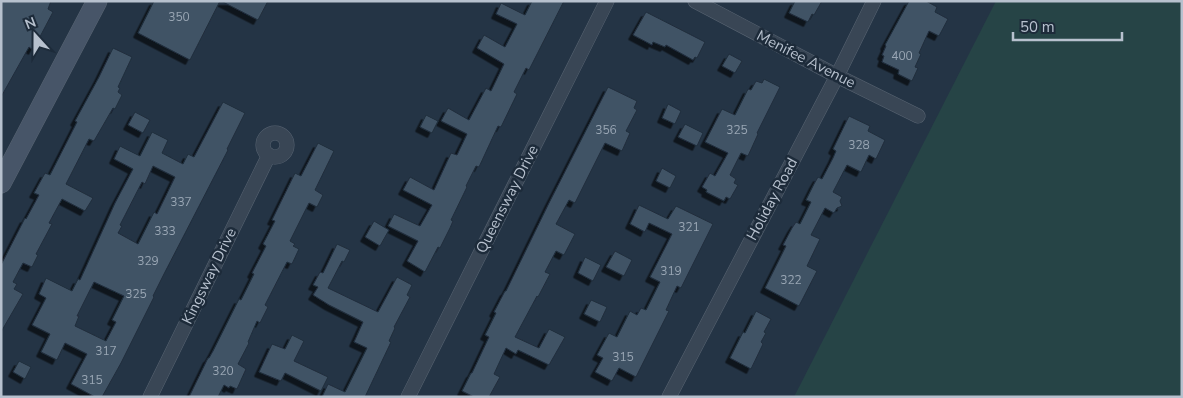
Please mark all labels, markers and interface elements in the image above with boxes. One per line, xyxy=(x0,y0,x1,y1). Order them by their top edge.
house number: 350 xyxy=(168,9,190,25)
north arrow xyxy=(10,10,60,60)
scale bar xyxy=(1013,10,1122,42)
text: N xyxy=(22,13,39,34)
text: 50 m xyxy=(1020,17,1055,37)
street label: Menifee Avenue xyxy=(753,25,859,93)
house number: 400 xyxy=(891,48,913,64)
house number: 356 xyxy=(595,122,617,138)
house number: 325 xyxy=(726,122,748,138)
house number: 328 xyxy=(848,137,870,153)
street label: Queensway Drive xyxy=(471,141,543,257)
street label: Holiday Road xyxy=(742,154,802,244)
house number: 337 xyxy=(170,194,192,210)
house number: 321 xyxy=(678,219,700,235)
house number: 333 xyxy=(154,223,176,239)
street label: Kingsway Drive xyxy=(177,225,241,327)
house number: 329 xyxy=(137,253,159,269)
house number: 319 xyxy=(660,263,682,279)
house number: 322 xyxy=(780,272,802,288)
house number: 325 xyxy=(125,286,147,302)
house number: 317 xyxy=(95,343,117,359)
house number: 315 xyxy=(612,349,634,365)
house number: 320 xyxy=(212,363,234,379)
house number: 315 xyxy=(81,372,103,388)

